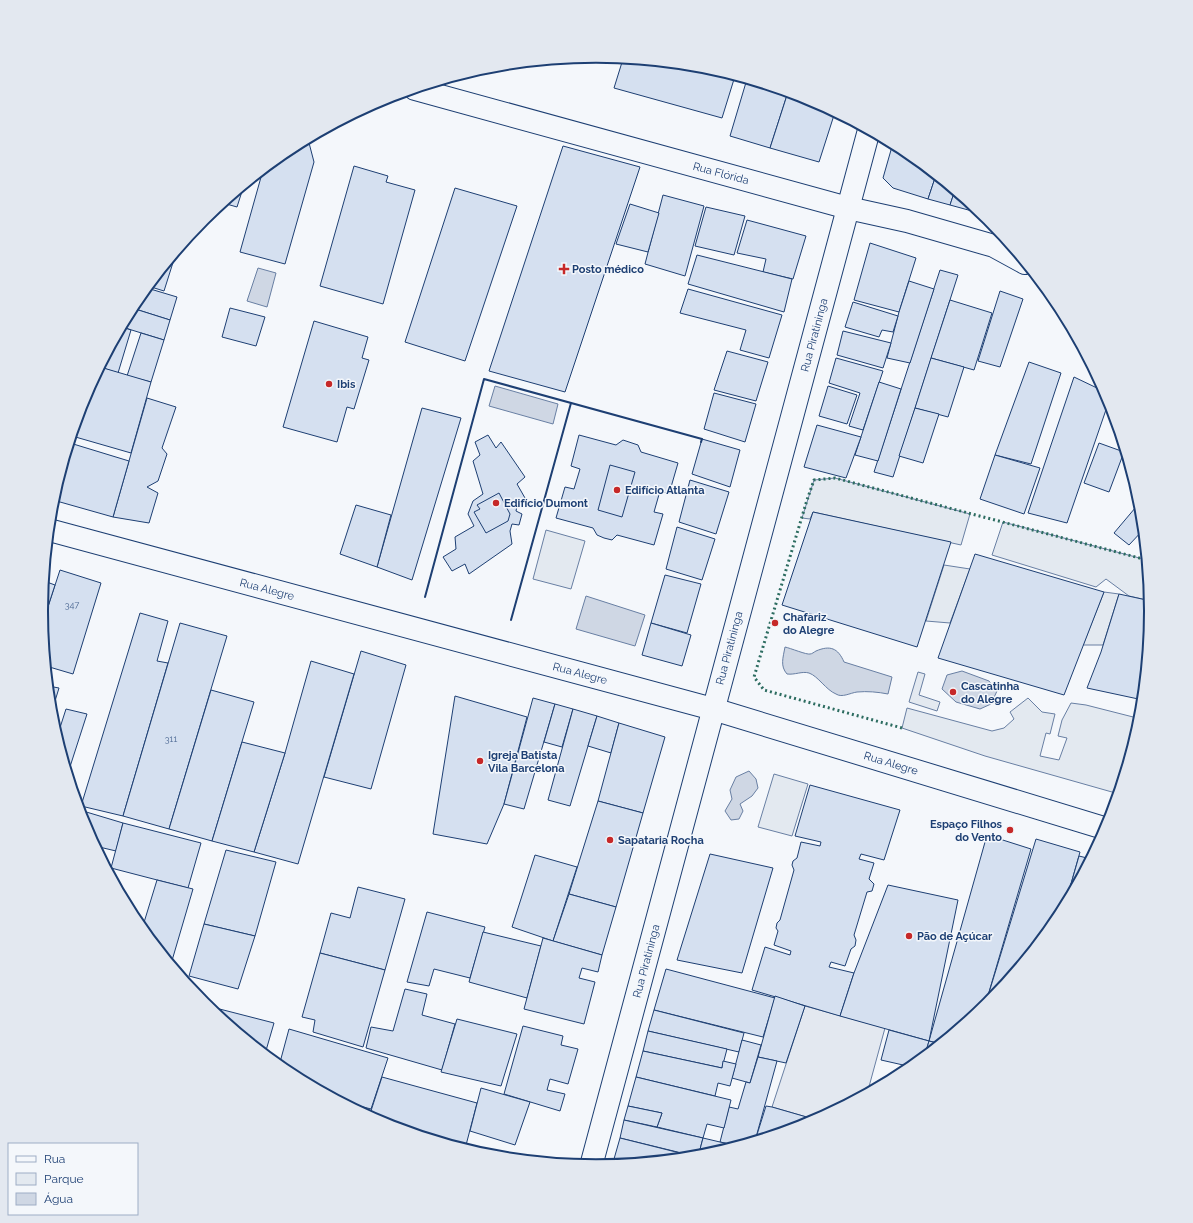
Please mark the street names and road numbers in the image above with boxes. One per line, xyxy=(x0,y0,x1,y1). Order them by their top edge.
street label: Rua Flórida xyxy=(691,160,750,187)
street label: Rua Piratininga xyxy=(798,297,831,373)
street label: Rua Alegre xyxy=(238,576,296,603)
street label: Rua Piratininga xyxy=(713,610,746,686)
street label: Rua Alegre xyxy=(551,660,609,687)
street label: Rua Alegre xyxy=(862,749,920,778)
street label: Rua Piratininga xyxy=(630,923,663,999)

